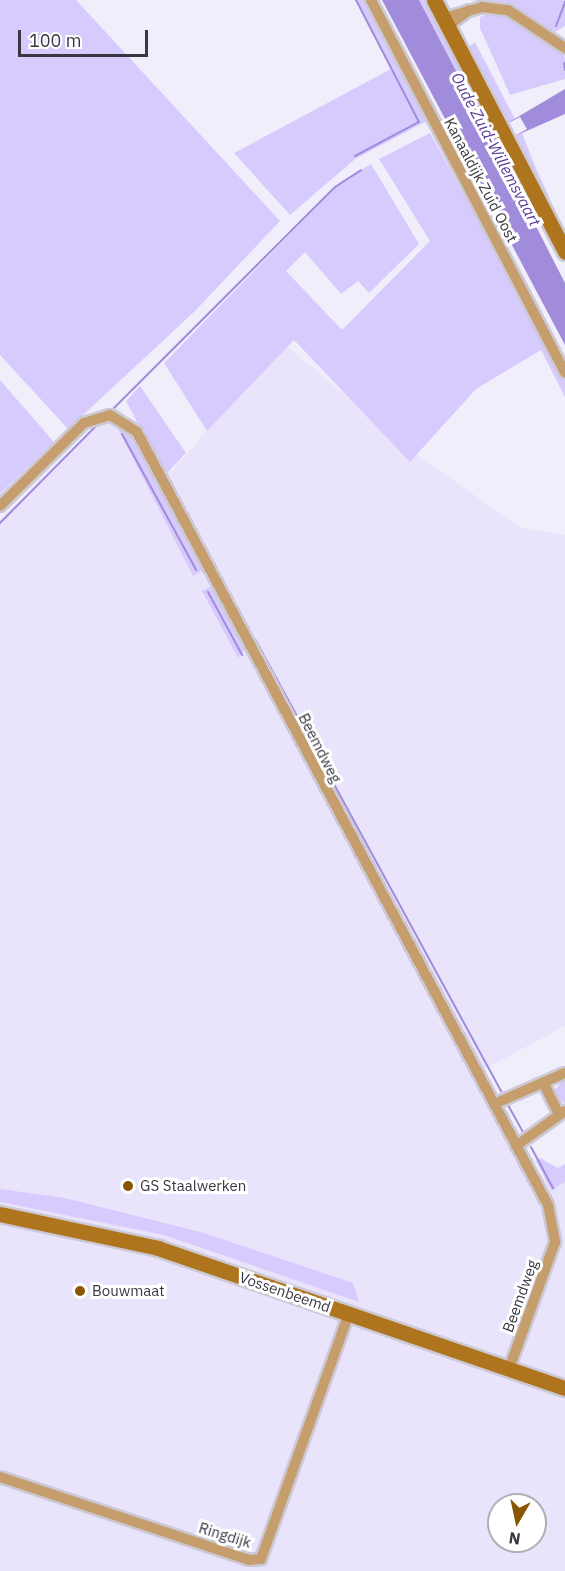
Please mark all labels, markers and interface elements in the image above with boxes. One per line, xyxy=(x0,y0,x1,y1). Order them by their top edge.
scale bar xyxy=(21,18,152,56)
text: 100 m xyxy=(29,29,81,52)
water label: Oude Zuid-Willemsvaart xyxy=(447,69,545,229)
street label: Kanaaldijk Zuid Oost xyxy=(441,115,521,245)
street label: Beemdweg xyxy=(295,710,345,786)
place label: GS Staalwerken xyxy=(140,1177,246,1195)
marker: GS Staalwerken xyxy=(121,1179,135,1193)
street label: Beemdweg xyxy=(499,1257,541,1335)
street label: Vossenbeemd xyxy=(237,1268,333,1316)
place label: Bouwmaat xyxy=(92,1282,165,1300)
marker: Bouwmaat xyxy=(73,1284,87,1298)
north arrow xyxy=(487,1493,547,1553)
street label: Ringdijk xyxy=(197,1519,253,1551)
text: N xyxy=(507,1528,522,1550)

